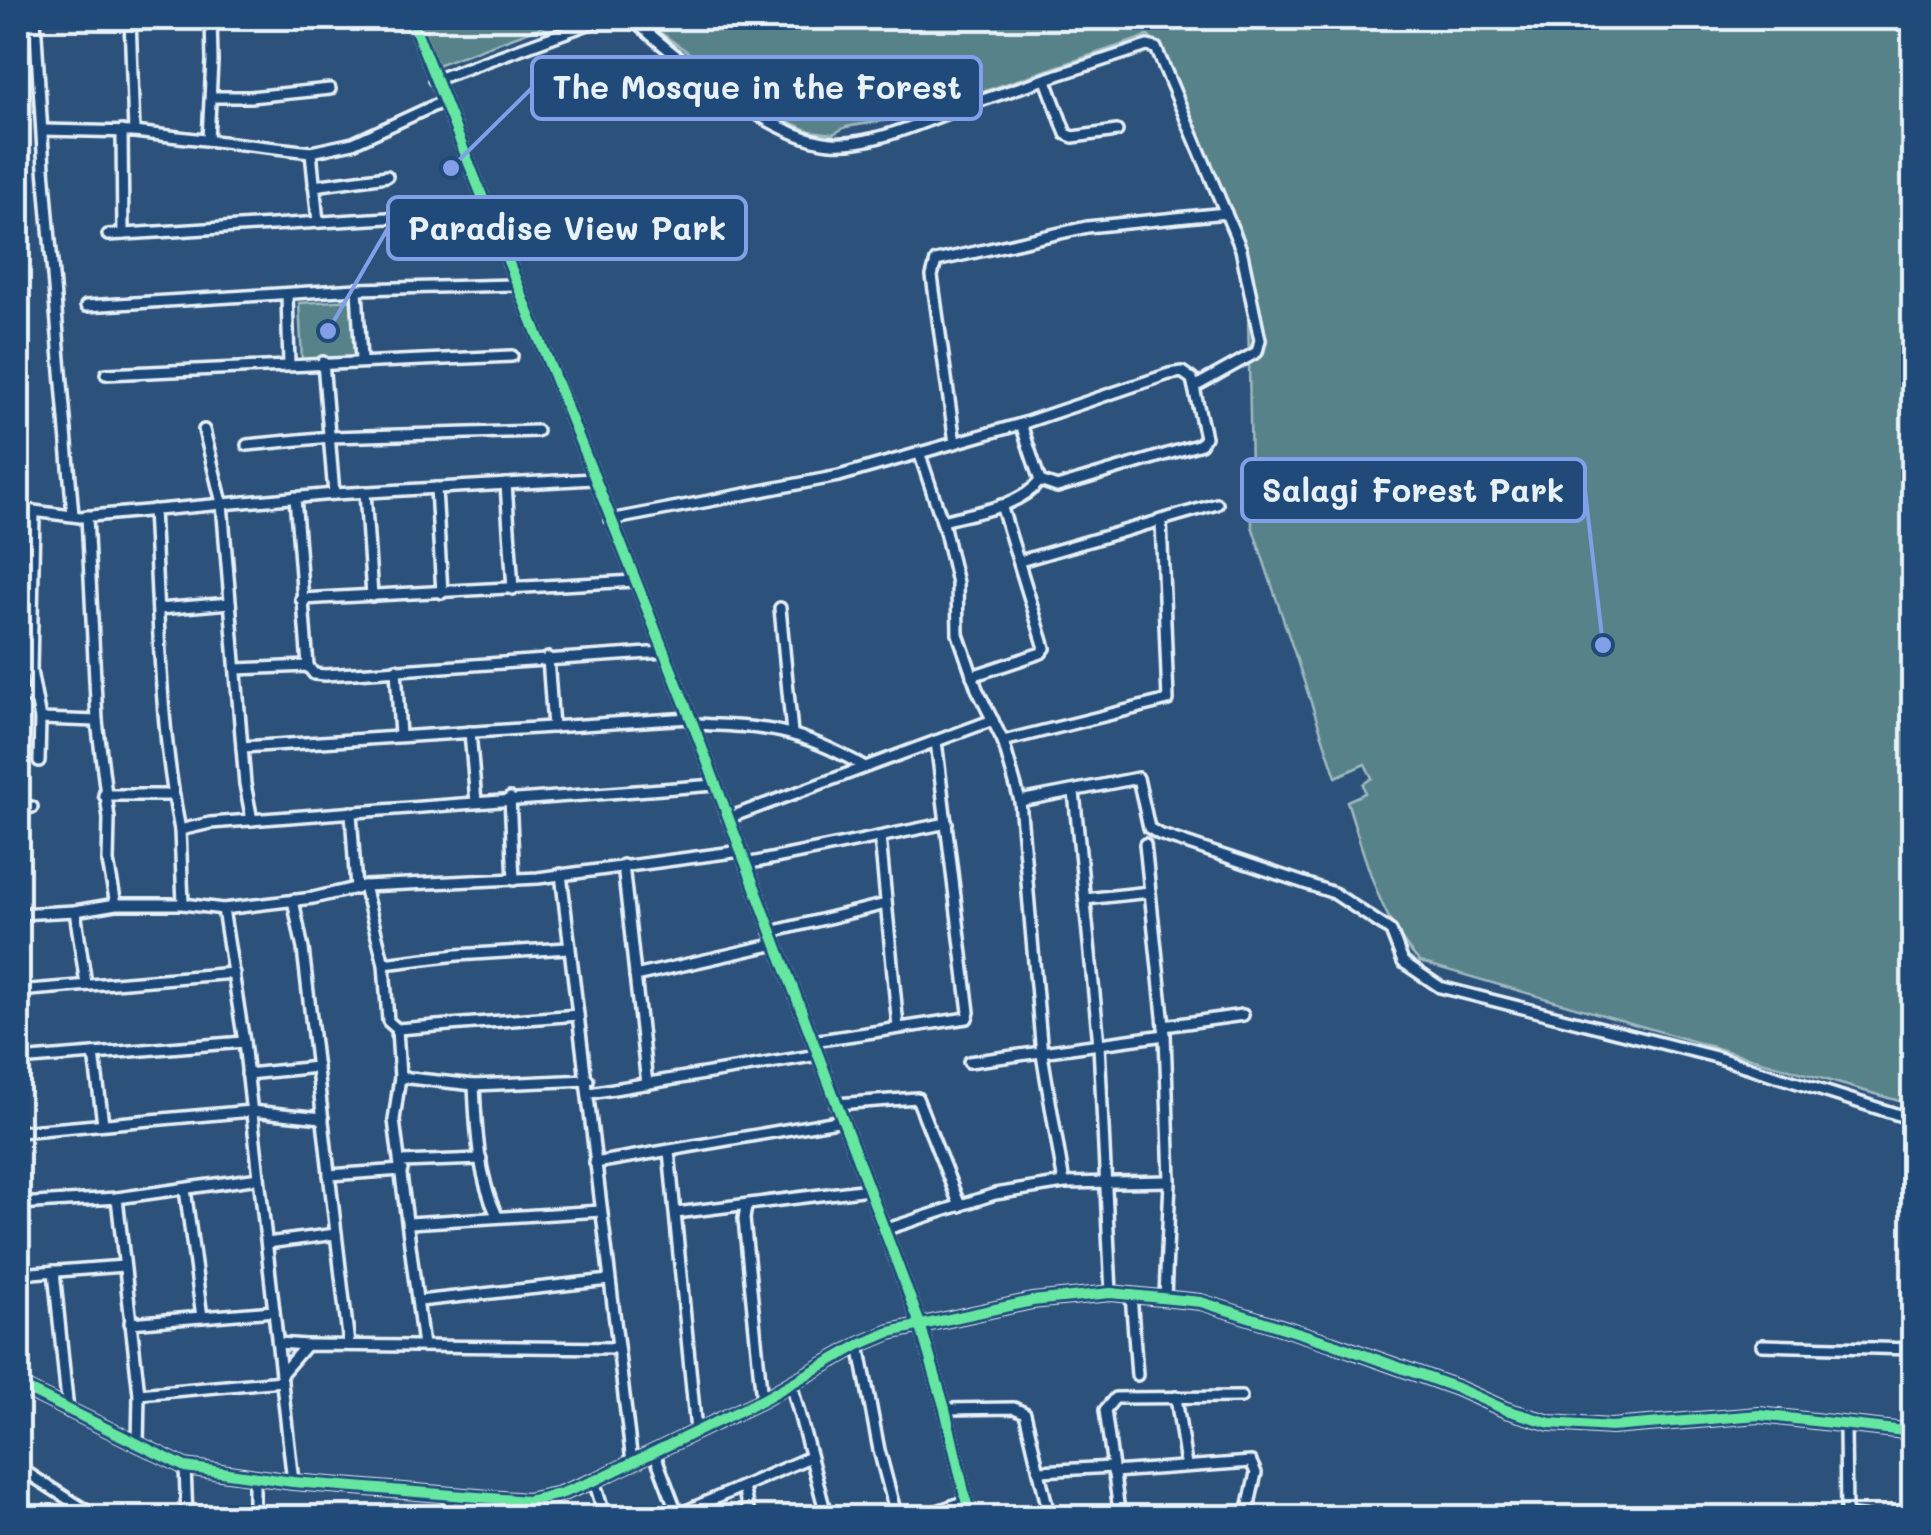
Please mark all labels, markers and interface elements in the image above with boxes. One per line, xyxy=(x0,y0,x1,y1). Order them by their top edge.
callout: The Mosque in the Forest xyxy=(532,57,981,119)
text: The Mosque in the Forest xyxy=(552,65,962,107)
callout: Paradise View Park xyxy=(388,197,746,259)
text: Paradise View Park xyxy=(408,206,726,248)
callout: Salagi Forest Park xyxy=(1242,459,1585,521)
text: Salagi Forest Park xyxy=(1262,468,1564,510)

